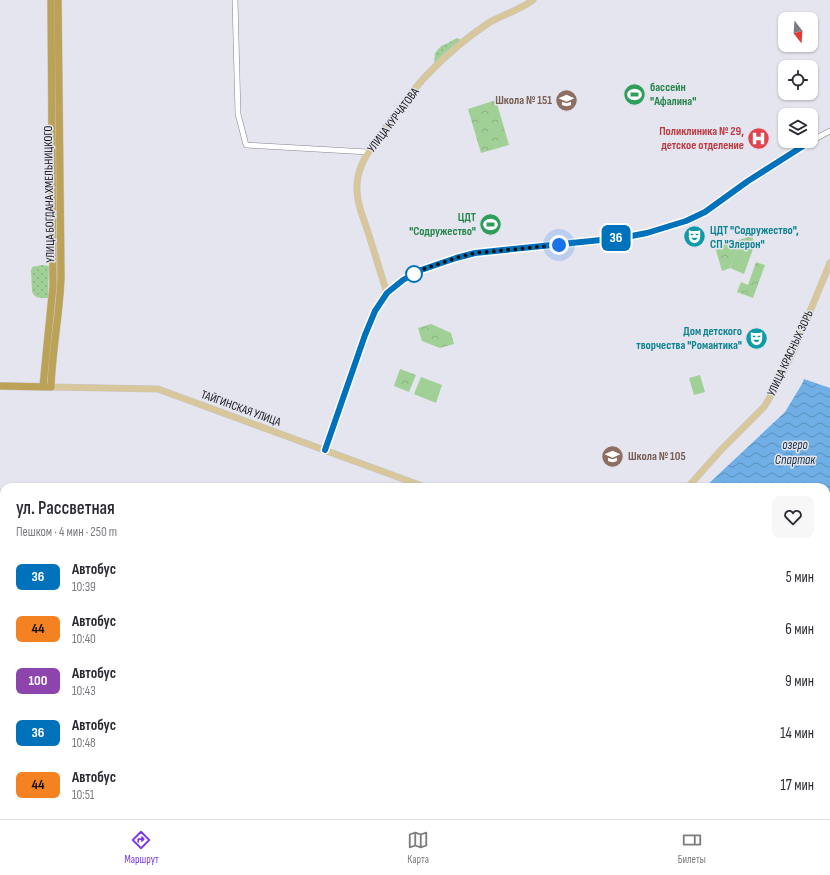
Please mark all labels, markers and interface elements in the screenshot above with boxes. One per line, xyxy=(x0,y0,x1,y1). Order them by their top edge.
north arrow xyxy=(778,12,818,52)
map controls xyxy=(778,12,818,148)
button: locate xyxy=(778,60,818,100)
place label: бассейн "Афалина" xyxy=(650,80,696,109)
sports icon: бассейн "Афалина" xyxy=(621,81,647,107)
street label: УЛИЦА КУРЧАТОВА xyxy=(364,84,423,156)
school or university icon: Школа № 151 xyxy=(554,87,580,113)
place label: Школа № 151 xyxy=(495,93,552,108)
button: layers xyxy=(778,108,818,148)
place label: Поликлиника № 29, детское отделение xyxy=(659,124,744,153)
street label: УЛИЦА БОГДАНА ХМЕЛЬНИЦКОГО xyxy=(41,125,58,263)
hospital icon: Поликлиника № 29, детское отделение xyxy=(746,125,772,151)
place label: ЦДТ "Содружество" xyxy=(409,210,476,239)
sports icon: ЦДТ "Содружество" xyxy=(478,211,504,237)
place label: ЦДТ "Содружество", СП "Элерон" xyxy=(710,223,799,252)
theatre icon: ЦДТ "Содружество", СП "Элерон" xyxy=(681,224,707,250)
line badge: 36 xyxy=(598,225,634,251)
text: 36 xyxy=(610,229,622,246)
your location xyxy=(549,235,569,255)
unlabelled marker xyxy=(405,265,423,283)
street label: УЛИЦА КРАСНЫХ ЗОРЬ xyxy=(764,308,817,399)
place label: Дом детского творчества "Романтика" xyxy=(636,324,742,353)
theatre icon: Дом детского творчества "Романтика" xyxy=(744,325,770,351)
street label: ТАЙГИНСКАЯ УЛИЦА xyxy=(199,387,284,430)
water label: озеро Спартак xyxy=(775,437,816,468)
school or university icon: Школа № 105 xyxy=(599,443,625,469)
place label: Школа № 105 xyxy=(628,449,686,464)
button: heart xyxy=(772,496,814,538)
text: ул. Рассветная xyxy=(16,497,115,520)
text: Пешком · 4 мин · 250 m xyxy=(16,524,117,540)
text: Автобус xyxy=(72,560,116,579)
text: 36 xyxy=(32,568,44,585)
text: 5 мин xyxy=(786,568,814,587)
text: 10:39 xyxy=(72,579,96,595)
text: Автобус xyxy=(72,612,116,631)
text: 44 xyxy=(31,620,45,637)
text: 6 мин xyxy=(785,620,814,639)
text: 10:40 xyxy=(72,631,96,647)
text: Автобус xyxy=(72,664,116,683)
text: 100 xyxy=(29,672,47,689)
text: 9 мин xyxy=(785,672,814,691)
text: 10:43 xyxy=(72,683,96,699)
text: Автобус xyxy=(72,716,116,735)
text: 36 xyxy=(32,724,44,741)
text: 14 мин xyxy=(780,724,814,743)
text: 10:48 xyxy=(72,735,96,751)
text: Автобус xyxy=(72,768,116,787)
text: 44 xyxy=(31,776,45,793)
text: 17 мин xyxy=(781,776,814,795)
text: 10:51 xyxy=(72,787,94,803)
tab: Маршрут xyxy=(124,829,159,866)
tab: Карта xyxy=(407,829,429,866)
tab: Билеты xyxy=(678,829,706,866)

